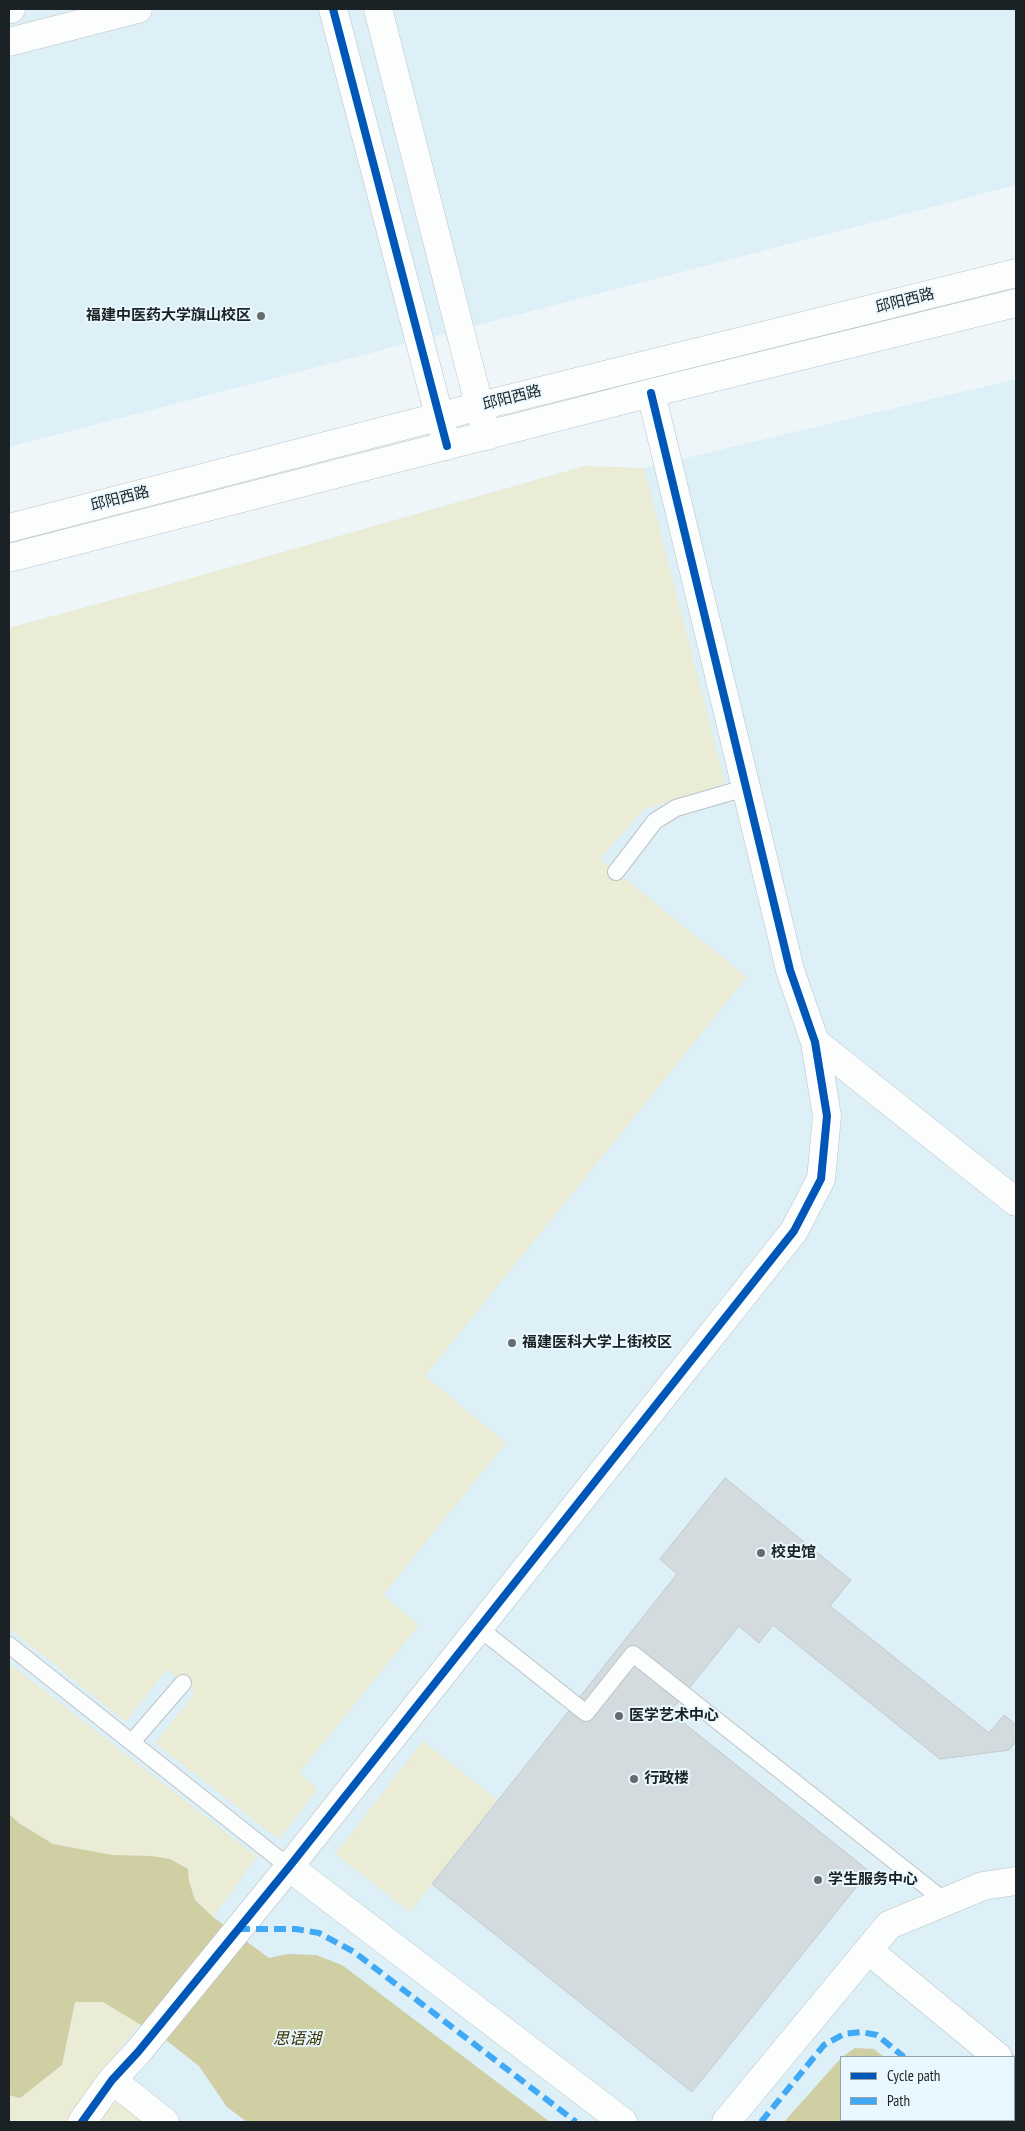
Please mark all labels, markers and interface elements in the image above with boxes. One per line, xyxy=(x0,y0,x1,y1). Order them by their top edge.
street label: 邱阳西路 xyxy=(874,285,936,317)
place label: 福建中医药大学旗山校区 xyxy=(86,307,251,325)
marker: 福建中医药大学旗山校区 xyxy=(255,310,267,322)
street label: 邱阳西路 xyxy=(481,382,543,414)
street label: 邱阳西路 xyxy=(89,483,151,515)
place label: 福建医科大学上街校区 xyxy=(522,1334,672,1352)
marker: 福建医科大学上街校区 xyxy=(506,1337,518,1349)
place label: 校史馆 xyxy=(771,1544,816,1562)
marker: 校史馆 xyxy=(755,1547,767,1559)
place label: 医学艺术中心 xyxy=(629,1707,719,1725)
marker: 医学艺术中心 xyxy=(613,1710,625,1722)
place label: 行政楼 xyxy=(644,1770,689,1788)
marker: 行政楼 xyxy=(628,1773,640,1785)
place label: 学生服务中心 xyxy=(828,1871,918,1889)
marker: 学生服务中心 xyxy=(812,1874,824,1886)
water label: 思语湖 xyxy=(273,2029,321,2049)
legend xyxy=(840,2056,1015,2121)
text: Cycle path xyxy=(887,2066,940,2085)
text: Path xyxy=(887,2091,910,2110)

